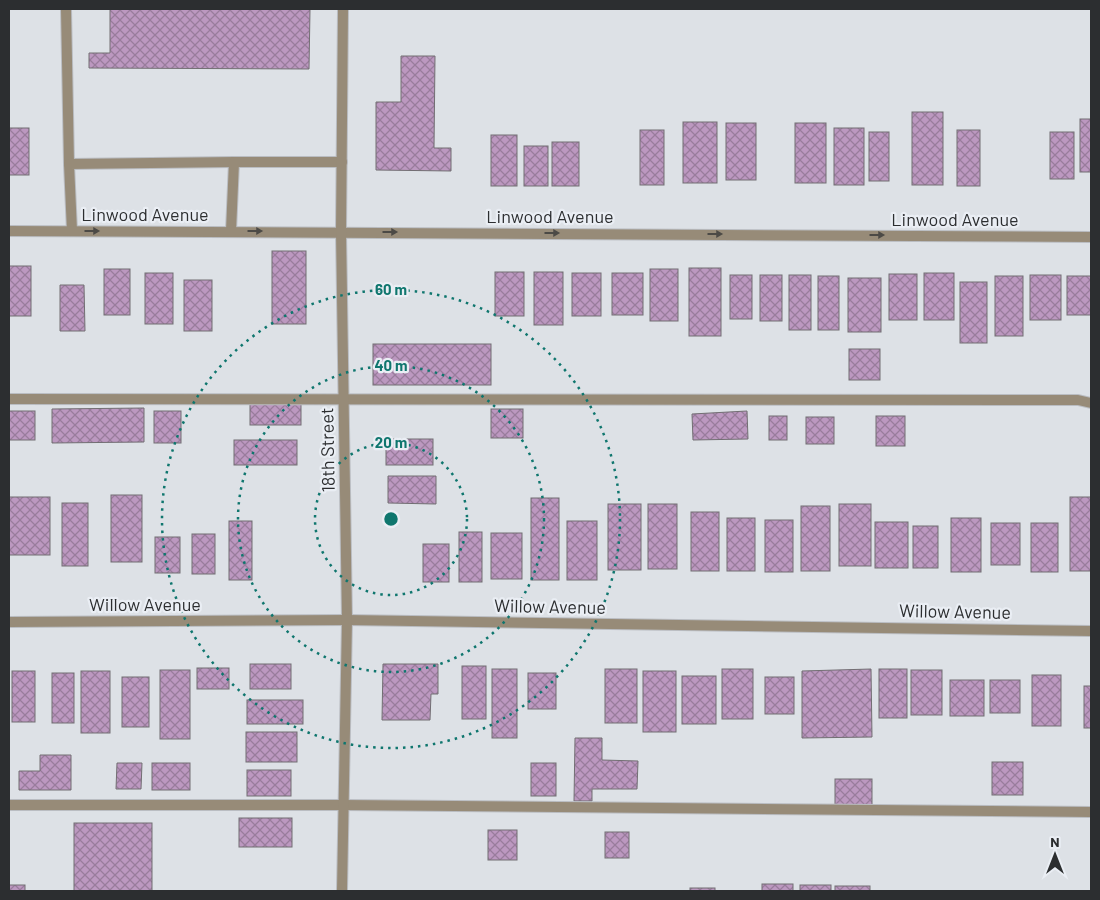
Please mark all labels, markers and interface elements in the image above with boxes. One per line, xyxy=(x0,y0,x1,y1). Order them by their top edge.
street label: Linwood Avenue xyxy=(81,203,209,225)
street label: Linwood Avenue xyxy=(486,205,614,227)
street label: Linwood Avenue xyxy=(891,208,1019,230)
one-way arrow xyxy=(85,227,101,235)
one-way arrow xyxy=(247,227,263,235)
one-way arrow xyxy=(382,228,398,236)
one-way arrow xyxy=(544,229,560,237)
one-way arrow xyxy=(707,230,723,238)
one-way arrow xyxy=(869,231,885,239)
text: 60 m xyxy=(375,280,407,298)
text: 40 m xyxy=(374,356,408,374)
street label: 18th Street xyxy=(315,407,339,493)
text: 20 m xyxy=(375,433,407,451)
centre of rings xyxy=(382,510,400,528)
street label: Willow Avenue xyxy=(89,593,201,615)
street label: Willow Avenue xyxy=(494,594,606,618)
street label: Willow Avenue xyxy=(899,599,1011,623)
north arrow xyxy=(1030,830,1080,880)
text: N xyxy=(1050,833,1060,850)

